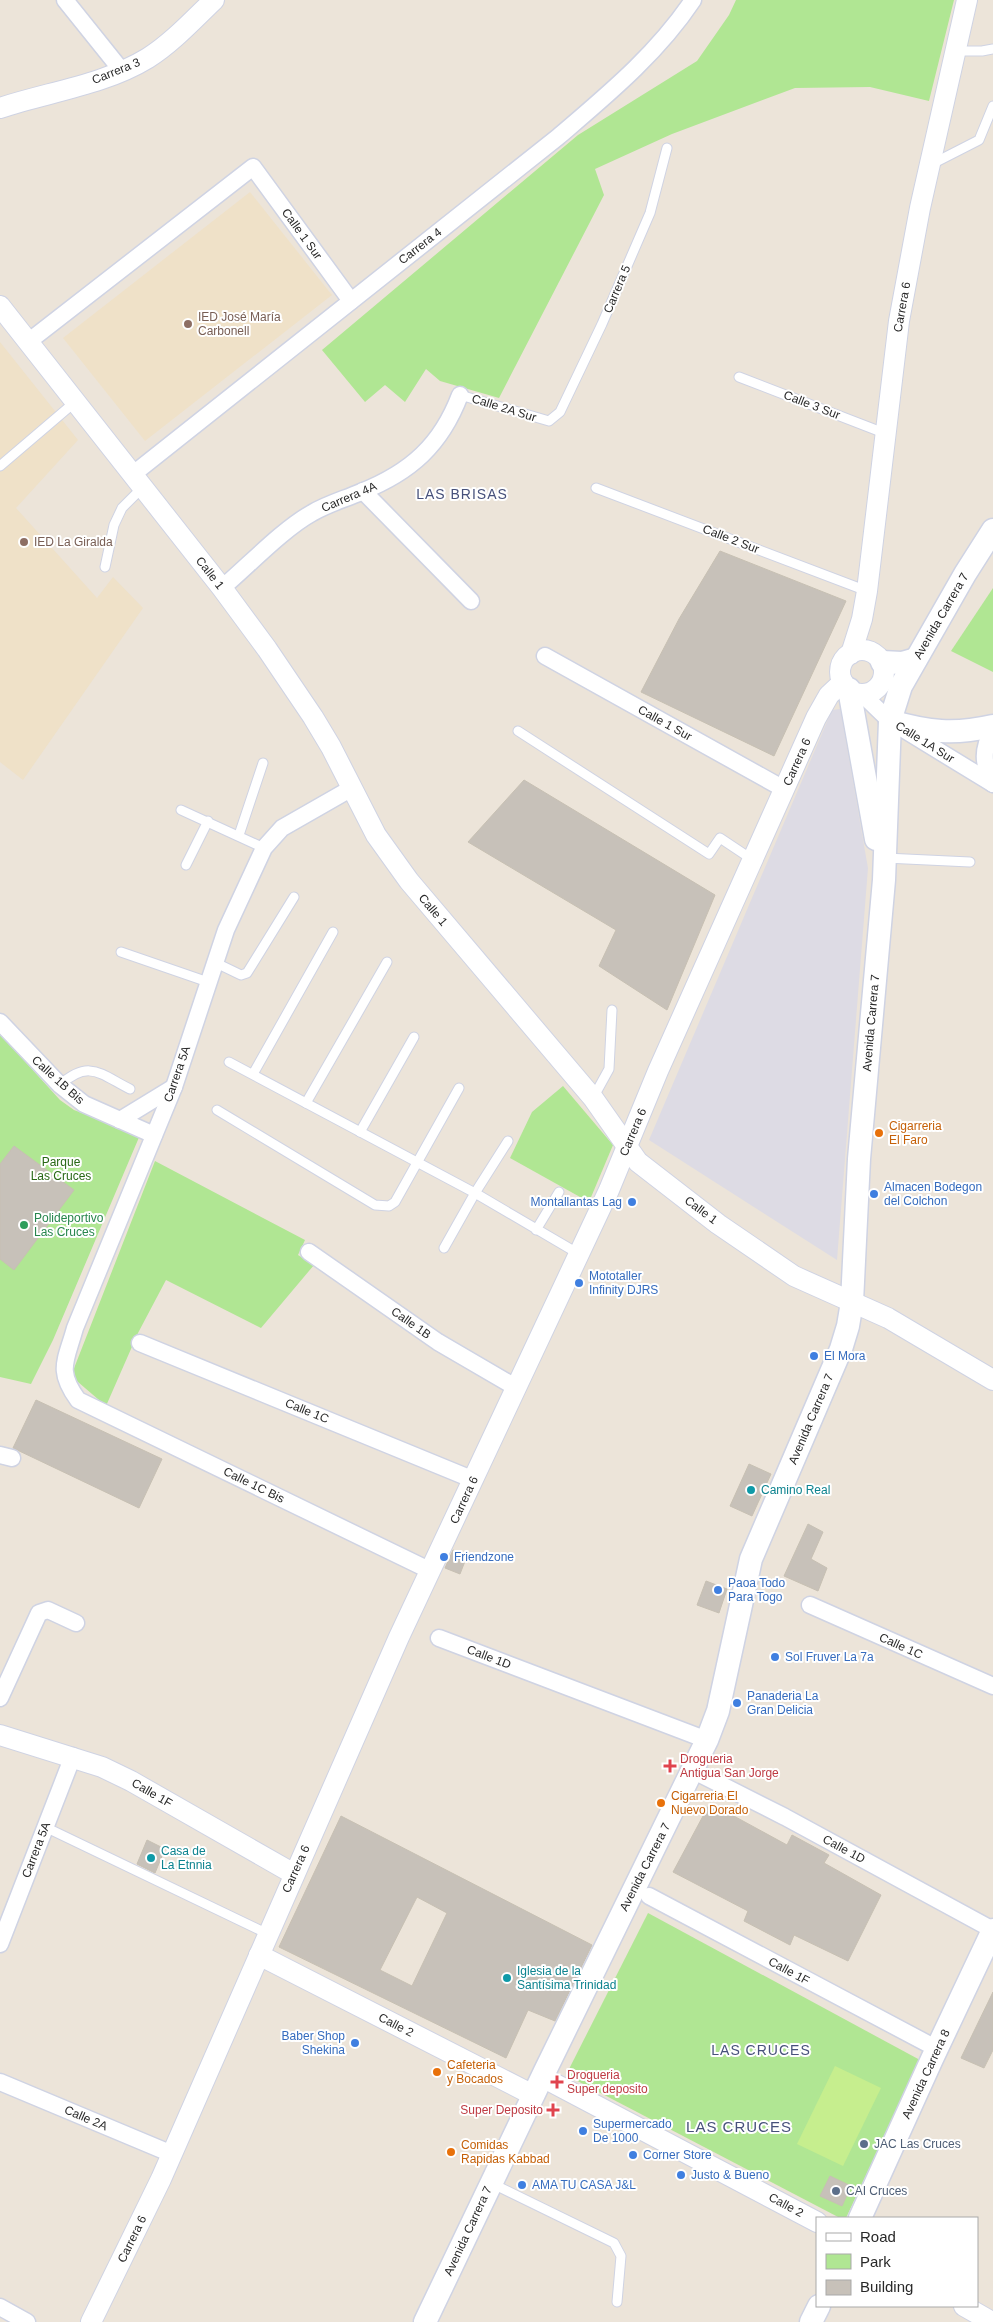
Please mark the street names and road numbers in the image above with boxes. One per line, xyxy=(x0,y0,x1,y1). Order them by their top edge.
street label: Carrera 3 xyxy=(90,55,142,87)
street label: Calle 1 Sur xyxy=(279,206,325,262)
street label: Carrera 4 xyxy=(396,225,445,267)
street label: Carrera 5 xyxy=(601,263,633,315)
street label: Carrera 6 xyxy=(891,281,913,333)
street label: Calle 3 Sur xyxy=(782,388,842,422)
street label: Calle 2A Sur xyxy=(470,392,538,424)
street label: Carrera 4A xyxy=(319,479,379,515)
street label: Calle 2 Sur xyxy=(701,522,761,556)
street label: Calle 1 xyxy=(193,554,227,592)
street label: Avenida Carrera 7 xyxy=(911,570,972,662)
street label: Calle 1 Sur xyxy=(636,702,694,744)
street label: Calle 1A Sur xyxy=(893,718,957,766)
street label: Carrera 6 xyxy=(780,736,814,788)
street label: Calle 1 xyxy=(416,891,451,929)
street label: Avenida Carrera 7 xyxy=(860,974,882,1072)
street label: Carrera 5A xyxy=(161,1044,193,1104)
street label: Calle 1B Bis xyxy=(29,1053,87,1107)
street label: Carrera 6 xyxy=(617,1106,649,1158)
street label: Calle 1 xyxy=(682,1193,720,1227)
street label: Calle 1B xyxy=(388,1304,434,1342)
street label: Avenida Carrera 7 xyxy=(786,1371,837,1466)
street label: Calle 1C xyxy=(283,1396,331,1426)
street label: Calle 1C Bis xyxy=(221,1464,287,1506)
street label: Carrera 6 xyxy=(447,1474,481,1526)
street label: Calle 1C xyxy=(877,1630,925,1662)
street label: Calle 1D xyxy=(465,1642,513,1672)
street label: Calle 1F xyxy=(129,1776,175,1810)
street label: Carrera 5A xyxy=(19,1820,53,1880)
street label: Avenida Carrera 7 xyxy=(617,1820,673,1913)
street label: Calle 1D xyxy=(820,1832,868,1866)
street label: Carrera 6 xyxy=(279,1843,313,1895)
street label: Calle 1F xyxy=(766,1954,812,1988)
street label: Calle 2 xyxy=(376,2010,416,2040)
street label: Avenida Carrera 8 xyxy=(899,2027,953,2121)
street label: Calle 2A xyxy=(62,2103,110,2133)
street label: Avenida Carrera 7 xyxy=(441,2184,495,2278)
street label: Calle 2 xyxy=(766,2190,806,2220)
street label: Carrera 6 xyxy=(115,2213,150,2265)

